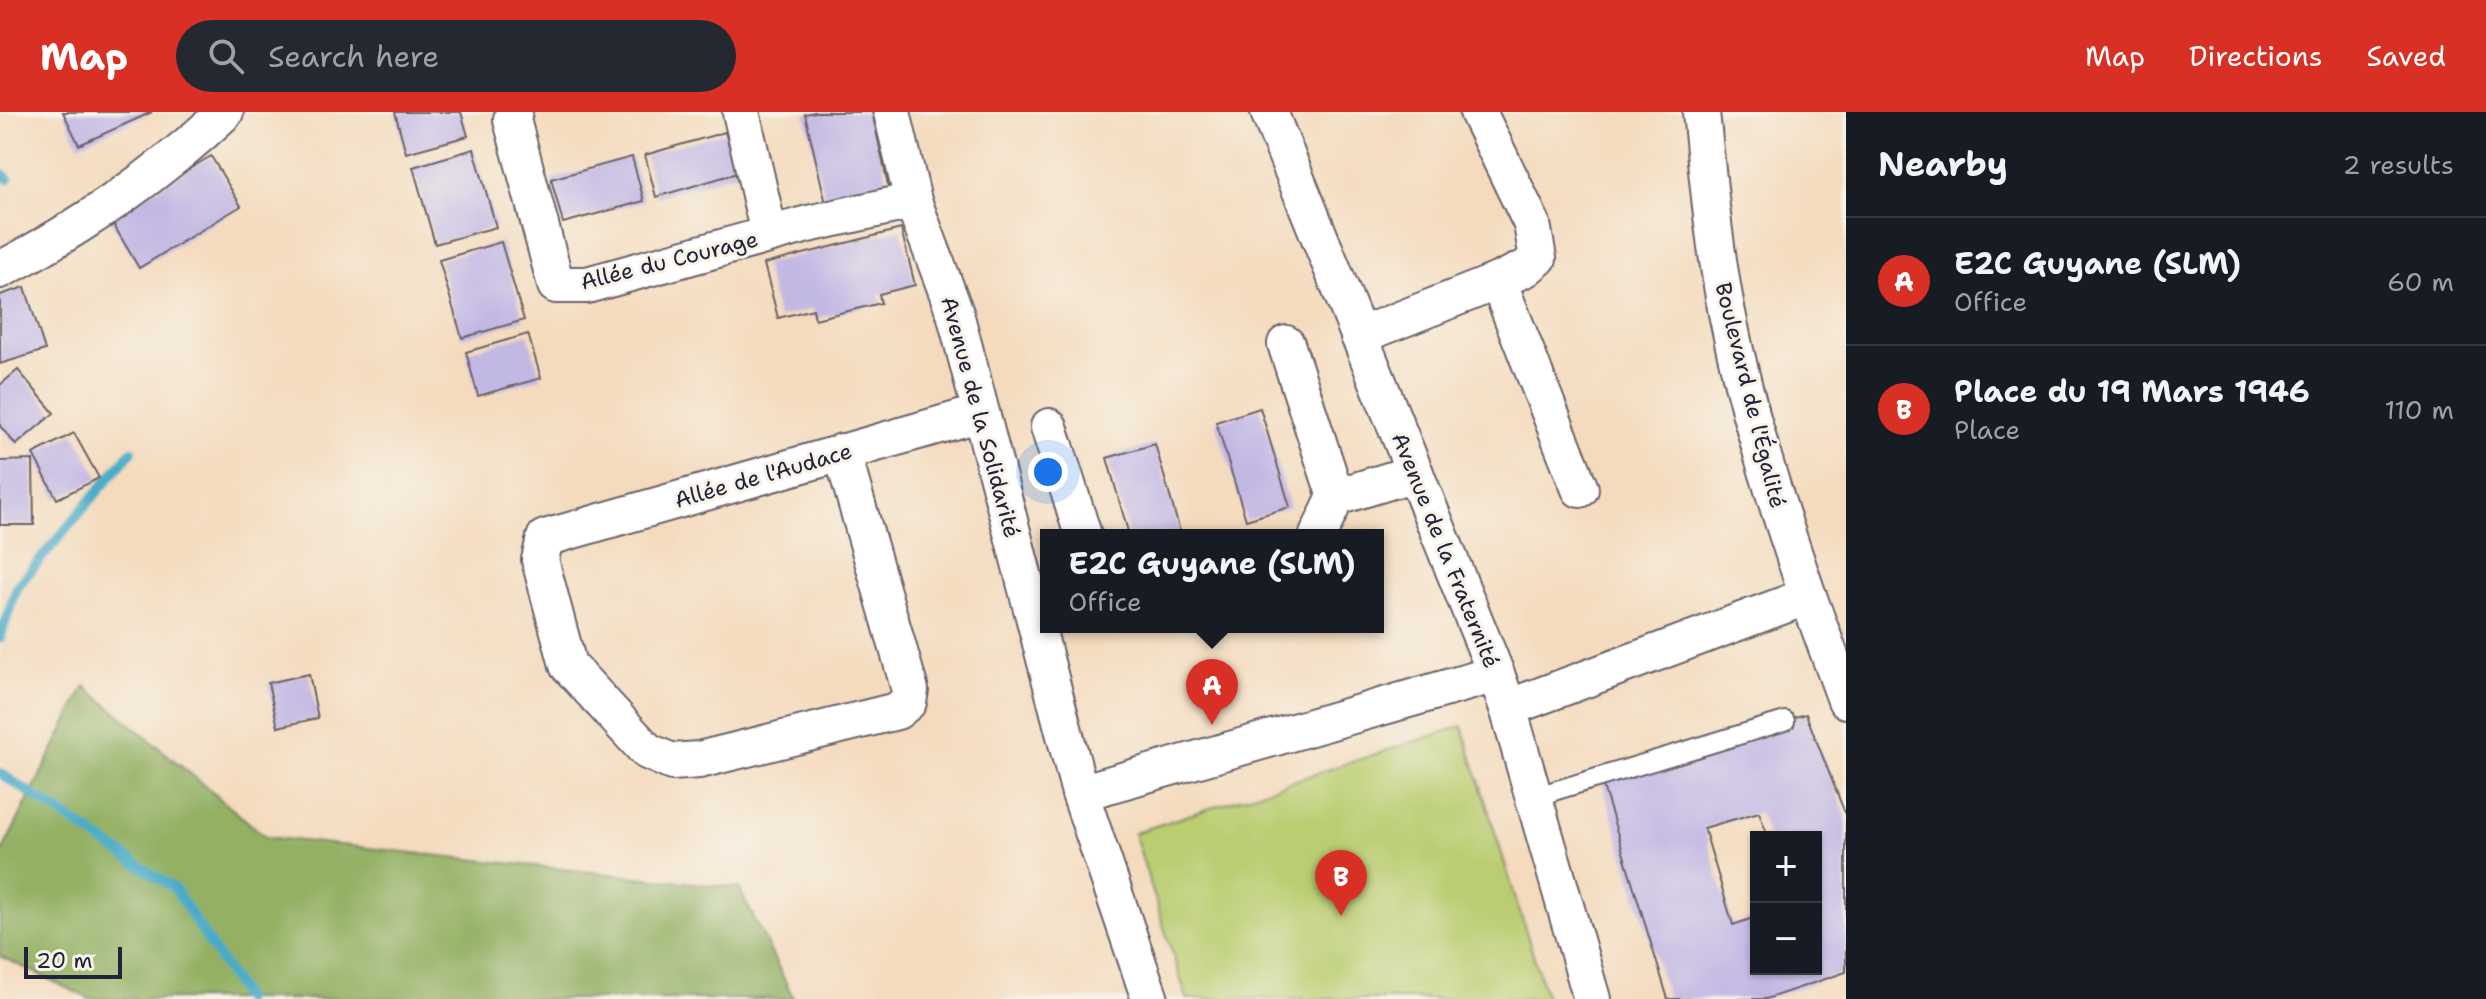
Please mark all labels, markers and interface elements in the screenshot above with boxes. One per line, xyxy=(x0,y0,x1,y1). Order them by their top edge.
search box xyxy=(176,20,736,92)
text: Map xyxy=(40,31,128,82)
icon: search xyxy=(204,34,248,78)
text: Search here xyxy=(268,36,439,77)
text: Map xyxy=(2085,37,2145,75)
text: Directions xyxy=(2189,37,2323,75)
text: Saved xyxy=(2367,37,2446,75)
text: Nearby xyxy=(1878,141,2008,187)
text: 2 results xyxy=(2342,147,2454,182)
street label: Allée du Courage xyxy=(577,224,761,297)
text: E2C Guyane (SLM) xyxy=(1954,243,2241,284)
text: A xyxy=(1894,264,1914,299)
text: 60 m xyxy=(2387,264,2454,299)
street label: Boulevard de l'Égalité xyxy=(1708,279,1793,511)
text: Office xyxy=(1954,284,2027,319)
street label: Avenue de la Solidarité xyxy=(934,293,1027,541)
text: Place du 19 Mars 1946 xyxy=(1954,371,2310,412)
text: B xyxy=(1896,392,1912,427)
text: 110 m xyxy=(2384,392,2454,427)
text: Place xyxy=(1954,412,2020,447)
street label: Avenue de la Fraternité xyxy=(1385,428,1506,672)
street label: Allée de l'Audace xyxy=(671,436,855,515)
your location xyxy=(1028,452,1068,492)
popup xyxy=(1040,529,1384,633)
text: E2C Guyane (SLM) xyxy=(1069,543,1355,584)
text: Office xyxy=(1069,584,1142,619)
pin: A xyxy=(1186,659,1238,725)
map controls xyxy=(1750,831,1822,975)
button: + xyxy=(1750,831,1822,903)
pin: B xyxy=(1315,850,1367,916)
button: − xyxy=(1750,903,1822,975)
scale bar xyxy=(24,943,122,979)
text: 20 m xyxy=(36,946,93,975)

